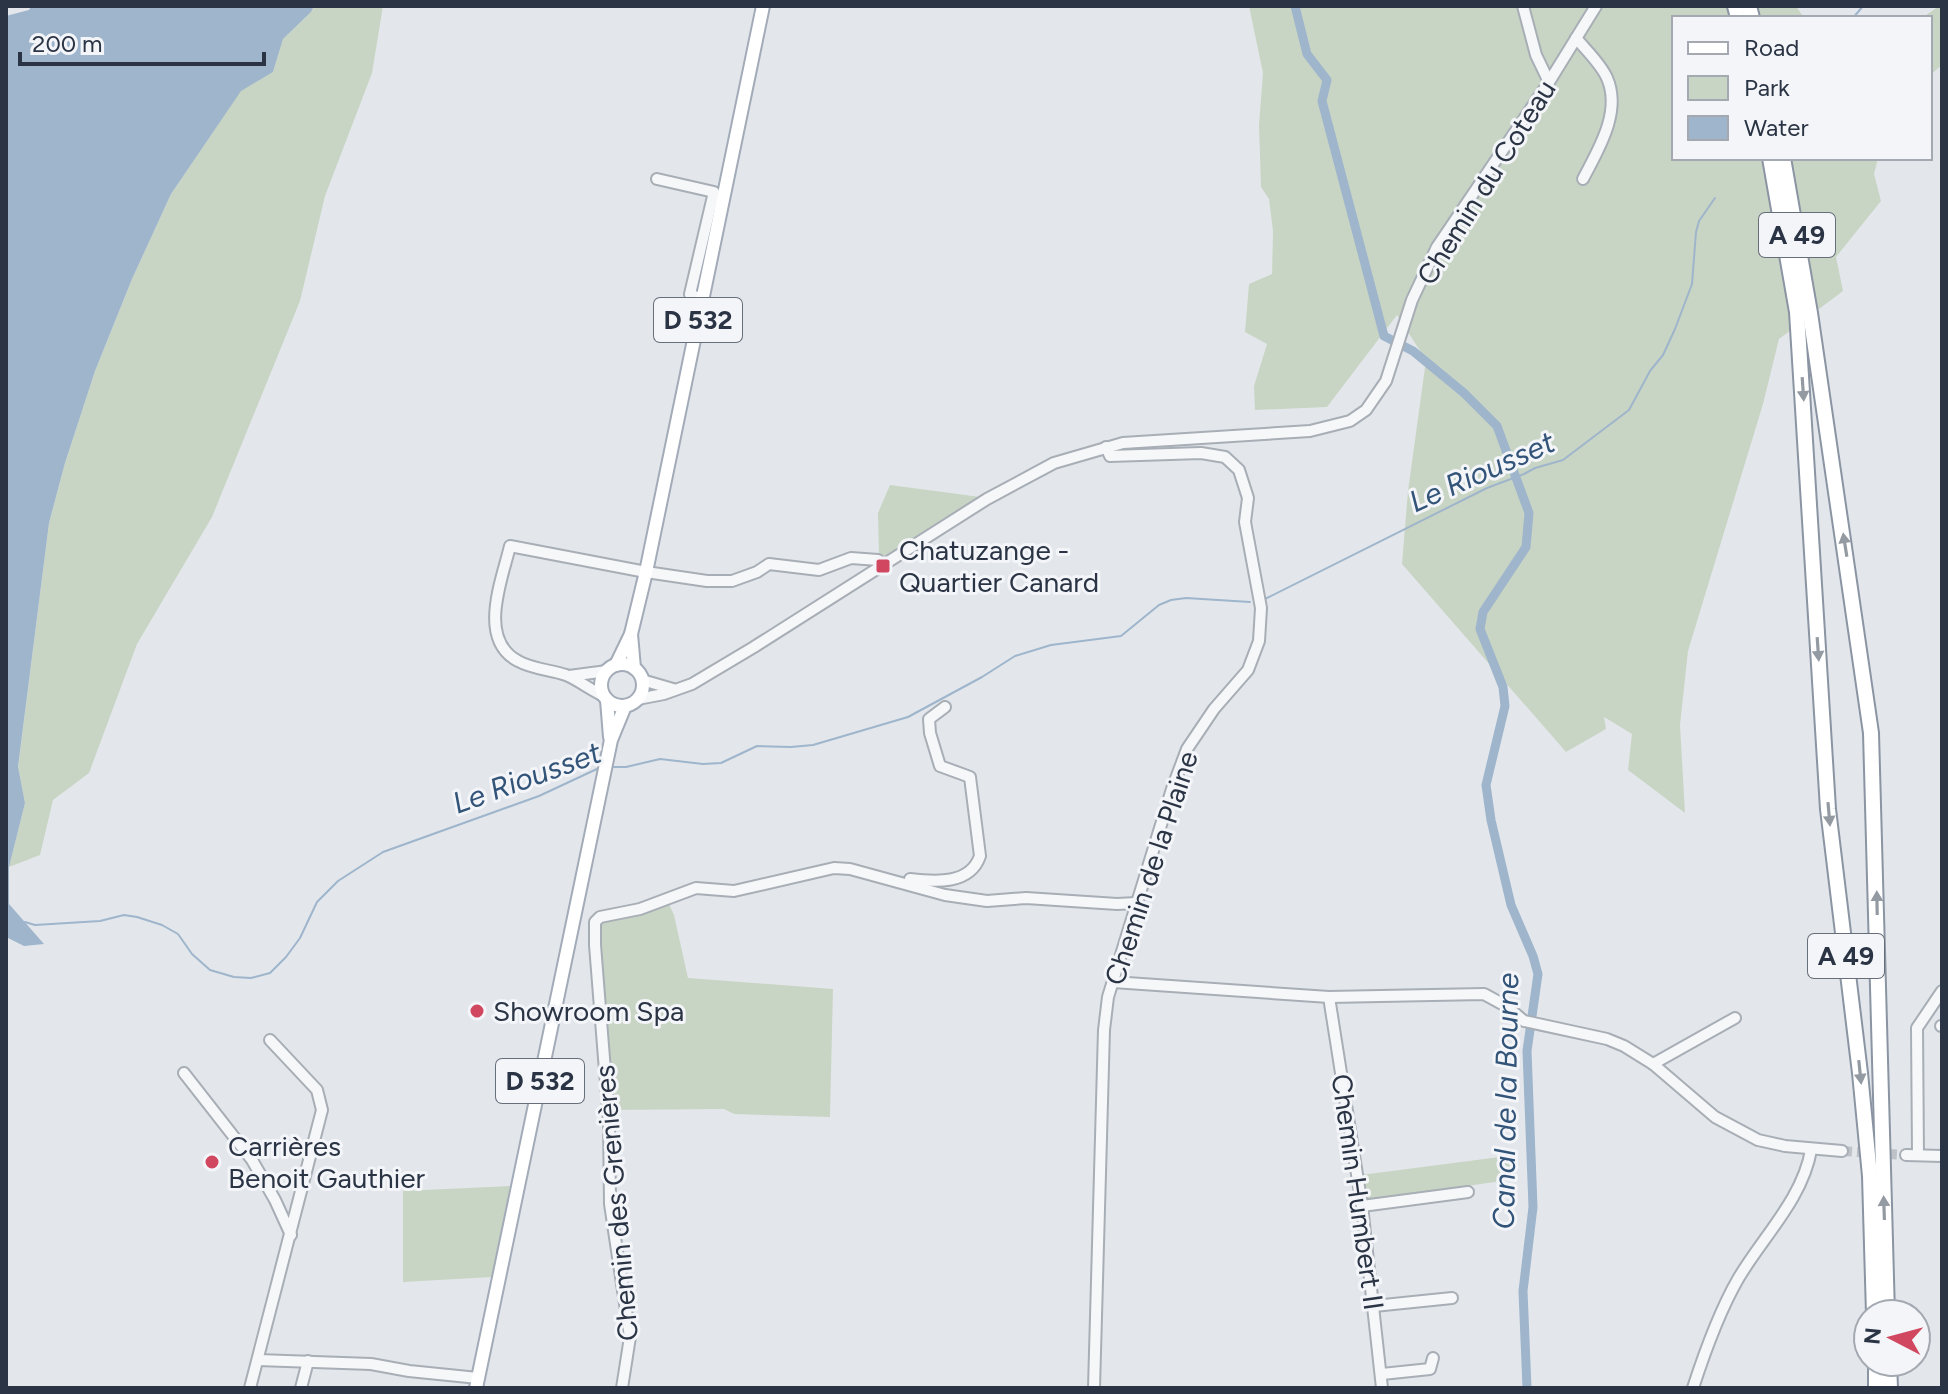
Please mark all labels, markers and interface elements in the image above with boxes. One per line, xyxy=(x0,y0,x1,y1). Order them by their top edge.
scale bar xyxy=(20,16,264,66)
legend xyxy=(1672,16,1932,160)
text: 200 m xyxy=(32,29,103,58)
text: Road xyxy=(1744,33,1799,62)
street label: Chemin du Coteau xyxy=(1409,73,1563,291)
text: Park xyxy=(1744,73,1790,102)
text: Water xyxy=(1744,113,1809,142)
road number: A 49 xyxy=(1759,213,1835,257)
road number: D 532 xyxy=(654,298,742,342)
one-way arrow xyxy=(1797,377,1810,402)
water label: Le Riousset xyxy=(1403,423,1561,520)
one-way arrow xyxy=(1838,532,1851,557)
place label: Chatuzange - Quartier Canard xyxy=(899,533,1099,599)
marker: Chatuzange - Quartier Canard xyxy=(874,557,892,575)
one-way arrow xyxy=(1812,637,1825,662)
water label: Le Riousset xyxy=(447,733,607,822)
street label: Chemin de la Plaine xyxy=(1097,747,1205,989)
one-way arrow xyxy=(1823,802,1836,827)
one-way arrow xyxy=(1871,890,1883,915)
road number: A 49 xyxy=(1808,934,1884,978)
water label: Canal de la Bourne xyxy=(1485,972,1526,1230)
place label: Showroom Spa xyxy=(493,994,684,1028)
marker: Showroom Spa xyxy=(468,1002,486,1020)
road number: D 532 xyxy=(496,1059,584,1103)
one-way arrow xyxy=(1853,1060,1866,1085)
street label: Chemin des Grenières xyxy=(587,1064,645,1342)
street label: Chemin Humbert II xyxy=(1325,1072,1391,1312)
place label: Carrières Benoit Gauthier xyxy=(228,1129,425,1195)
marker: Carrières Benoit Gauthier xyxy=(203,1153,221,1171)
one-way arrow xyxy=(1877,1195,1890,1220)
north arrow xyxy=(1852,1298,1932,1378)
text: N xyxy=(1858,1326,1887,1346)

